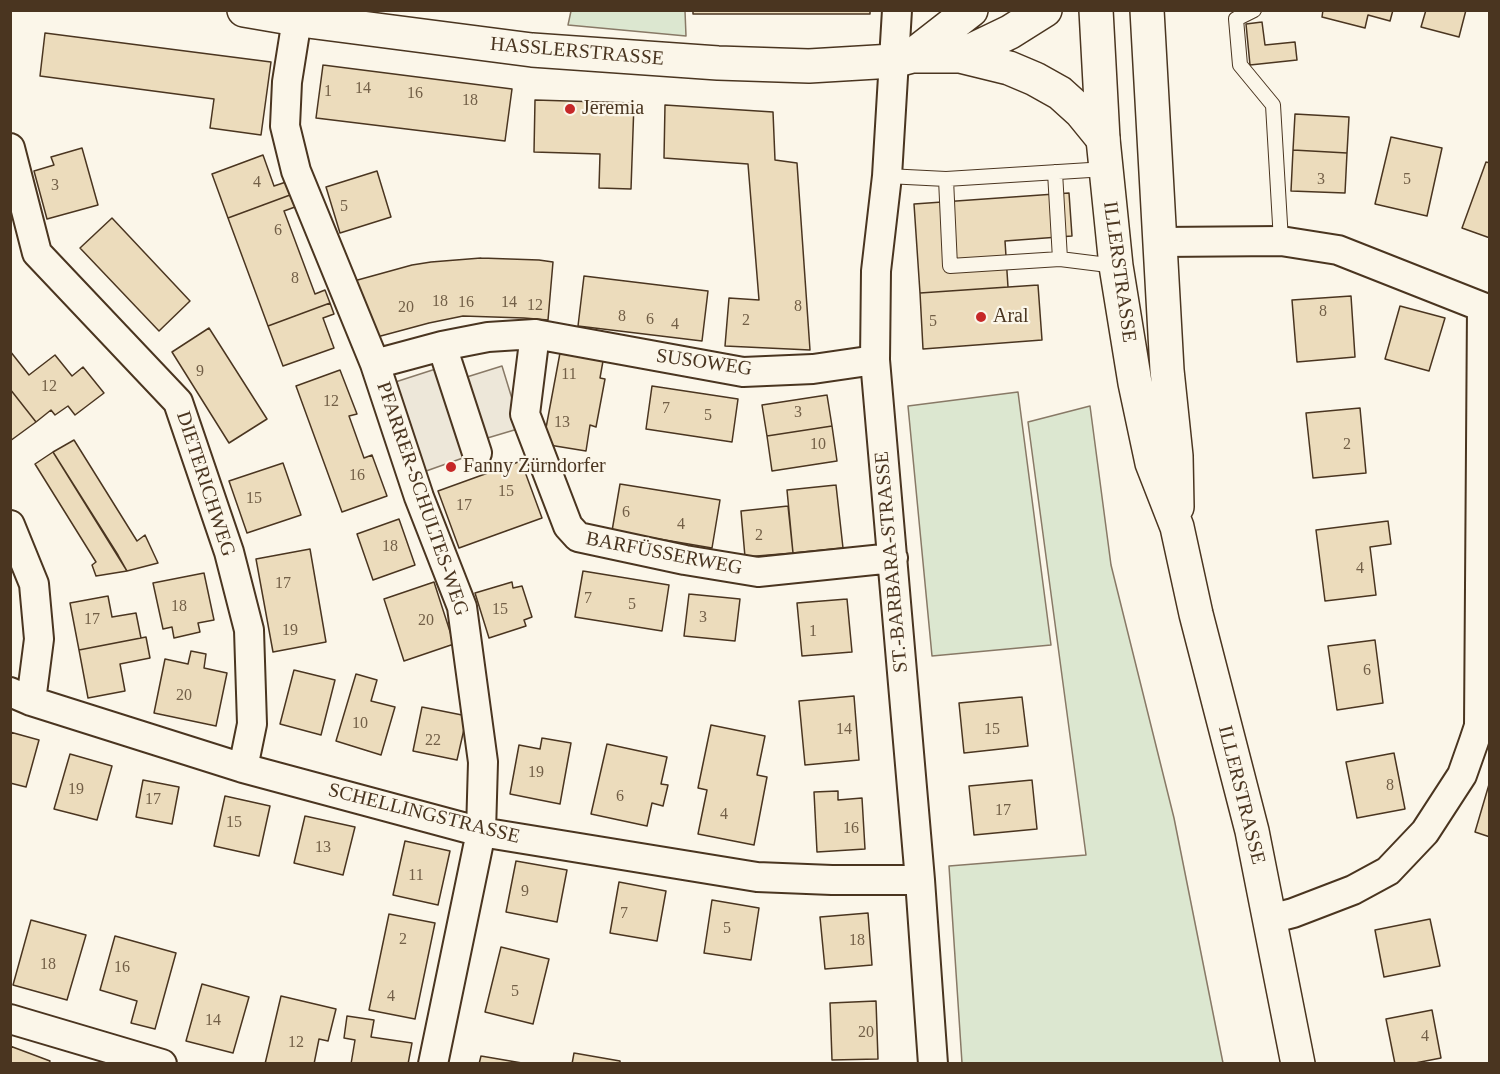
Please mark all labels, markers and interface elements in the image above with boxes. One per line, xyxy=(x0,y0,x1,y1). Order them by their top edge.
street label: HASSLERSTRASSE xyxy=(489,32,665,72)
house number: 14 xyxy=(355,79,371,99)
house number: 1 xyxy=(324,82,332,102)
house number: 16 xyxy=(407,84,423,104)
house number: 18 xyxy=(462,91,478,111)
place label: Jeremia xyxy=(582,97,644,121)
marker: Jeremia xyxy=(563,102,577,116)
house number: 3 xyxy=(1317,170,1325,190)
house number: 5 xyxy=(1403,170,1411,190)
house number: 4 xyxy=(253,173,261,193)
house number: 3 xyxy=(51,176,59,196)
house number: 5 xyxy=(340,197,348,217)
street label: ILLERSTRASSE xyxy=(1097,200,1141,344)
house number: 6 xyxy=(274,221,282,241)
house number: 8 xyxy=(291,269,299,289)
house number: 18 xyxy=(432,292,448,312)
house number: 16 xyxy=(458,293,474,313)
house number: 14 xyxy=(501,293,517,313)
house number: 12 xyxy=(527,296,543,316)
house number: 8 xyxy=(794,297,802,317)
house number: 20 xyxy=(398,298,414,318)
house number: 8 xyxy=(1319,302,1327,322)
place label: Aral xyxy=(993,305,1029,329)
house number: 8 xyxy=(618,307,626,327)
house number: 6 xyxy=(646,310,654,330)
marker: Aral xyxy=(974,310,988,324)
house number: 2 xyxy=(742,311,750,331)
house number: 5 xyxy=(929,312,937,332)
house number: 4 xyxy=(671,315,679,335)
street label: SUSOWEG xyxy=(654,344,754,382)
house number: 9 xyxy=(196,362,204,382)
house number: 11 xyxy=(561,365,577,385)
house number: 12 xyxy=(41,377,57,397)
street label: PFARRER-SCHULTES-WEG xyxy=(371,379,473,619)
house number: 12 xyxy=(323,392,339,412)
house number: 7 xyxy=(662,399,670,419)
house number: 3 xyxy=(794,403,802,423)
house number: 5 xyxy=(704,406,712,426)
street label: DIETERICHWEG xyxy=(170,408,240,560)
house number: 13 xyxy=(554,413,570,433)
house number: 10 xyxy=(810,435,826,455)
house number: 2 xyxy=(1343,435,1351,455)
street label: ST.-BARBARA-STRASSE xyxy=(870,450,914,674)
place label: Fanny Zürndorfer xyxy=(463,455,606,479)
marker: Fanny Zürndorfer xyxy=(444,460,458,474)
house number: 16 xyxy=(349,466,365,486)
house number: 15 xyxy=(498,482,514,502)
house number: 15 xyxy=(246,489,262,509)
house number: 17 xyxy=(456,496,472,516)
house number: 6 xyxy=(622,503,630,523)
house number: 4 xyxy=(677,515,685,535)
house number: 2 xyxy=(755,526,763,546)
street label: BARFÜSSERWEG xyxy=(584,527,744,581)
house number: 18 xyxy=(382,537,398,557)
house number: 4 xyxy=(1356,559,1364,579)
house number: 17 xyxy=(275,574,291,594)
house number: 7 xyxy=(584,589,592,609)
house number: 5 xyxy=(628,595,636,615)
house number: 18 xyxy=(171,597,187,617)
house number: 15 xyxy=(492,600,508,620)
house number: 3 xyxy=(699,608,707,628)
house number: 17 xyxy=(84,610,100,630)
house number: 20 xyxy=(418,611,434,631)
house number: 19 xyxy=(282,621,298,641)
house number: 1 xyxy=(809,622,817,642)
house number: 6 xyxy=(1363,661,1371,681)
house number: 20 xyxy=(176,686,192,706)
house number: 10 xyxy=(352,714,368,734)
house number: 14 xyxy=(836,720,852,740)
house number: 15 xyxy=(984,720,1000,740)
street label: ILLERSTRASSE xyxy=(1212,723,1270,867)
house number: 22 xyxy=(425,731,441,751)
house number: 19 xyxy=(528,763,544,783)
house number: 8 xyxy=(1386,776,1394,796)
street label: SCHELLINGSTRASSE xyxy=(326,779,522,849)
house number: 19 xyxy=(68,780,84,800)
house number: 6 xyxy=(616,787,624,807)
house number: 17 xyxy=(145,790,161,810)
house number: 17 xyxy=(995,801,1011,821)
house number: 4 xyxy=(720,805,728,825)
house number: 15 xyxy=(226,813,242,833)
house number: 16 xyxy=(843,819,859,839)
house number: 13 xyxy=(315,838,331,858)
house number: 11 xyxy=(408,866,424,886)
house number: 9 xyxy=(521,882,529,902)
house number: 7 xyxy=(620,904,628,924)
house number: 5 xyxy=(723,919,731,939)
house number: 2 xyxy=(399,930,407,950)
house number: 18 xyxy=(849,931,865,951)
house number: 18 xyxy=(40,955,56,975)
house number: 16 xyxy=(114,958,130,978)
house number: 5 xyxy=(511,982,519,1002)
house number: 4 xyxy=(387,987,395,1007)
house number: 14 xyxy=(205,1011,221,1031)
house number: 20 xyxy=(858,1023,874,1043)
house number: 4 xyxy=(1421,1027,1429,1047)
house number: 12 xyxy=(288,1033,304,1053)

